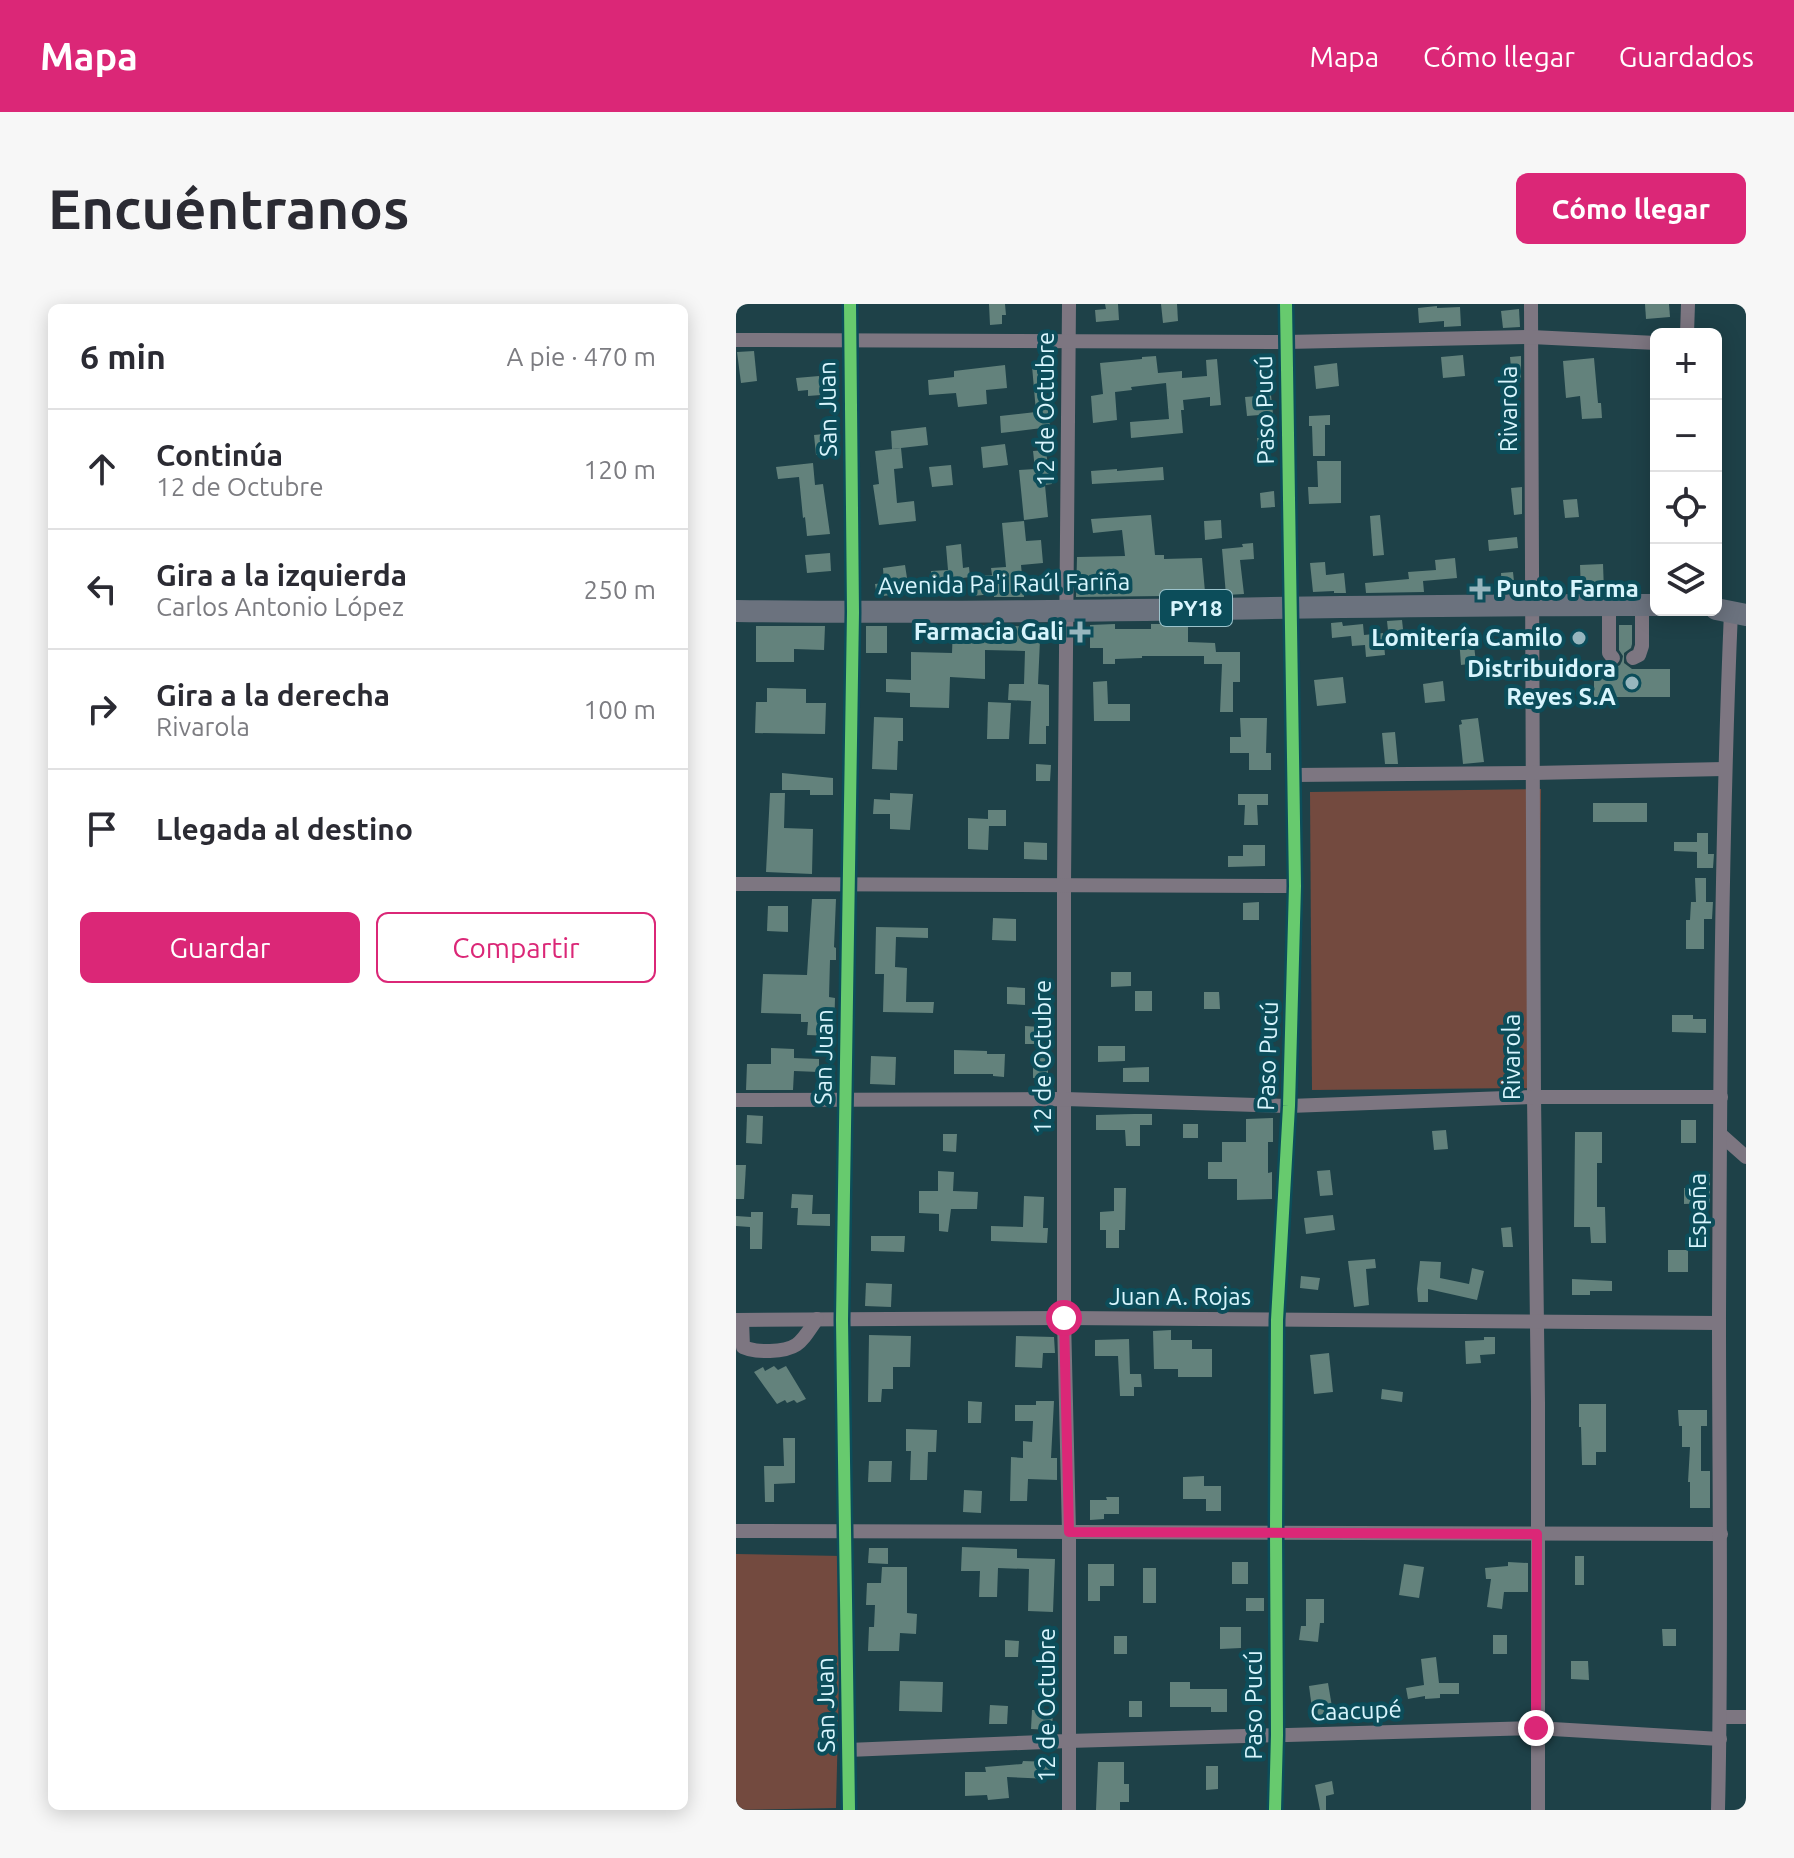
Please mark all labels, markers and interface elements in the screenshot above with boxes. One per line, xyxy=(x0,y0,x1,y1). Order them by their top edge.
text: Mapa xyxy=(40,35,138,77)
text: Mapa xyxy=(1310,41,1379,72)
text: Cómo llegar xyxy=(1423,41,1575,72)
text: Guardados xyxy=(1619,41,1754,72)
button: Cómo llegar xyxy=(1516,173,1746,244)
text: Encuéntranos xyxy=(48,177,409,240)
map controls xyxy=(1650,328,1722,616)
button: + xyxy=(1650,328,1722,400)
street label: 12 de Octubre xyxy=(1032,332,1059,486)
text: 6 min xyxy=(80,337,166,375)
text: A pie · 470 m xyxy=(507,342,656,371)
street label: Paso Pucú xyxy=(1250,355,1279,465)
street label: San Juan xyxy=(813,361,842,457)
street label: Rivarola xyxy=(1495,366,1522,452)
button: − xyxy=(1650,400,1722,472)
text: Continúa xyxy=(156,438,283,472)
icon: ahead xyxy=(80,447,124,491)
text: 120 m xyxy=(584,455,656,484)
text: 12 de Octubre xyxy=(156,472,324,501)
button: locate xyxy=(1650,472,1722,544)
button: layers xyxy=(1650,544,1722,616)
text: Gira a la izquierda xyxy=(156,558,407,592)
icon: left xyxy=(80,567,124,611)
street label: Avenida Pa'i Raúl Fariña xyxy=(877,568,1130,599)
text: 250 m xyxy=(584,575,656,604)
place label: Punto Farma xyxy=(1496,575,1639,602)
marker: Punto Farma xyxy=(1471,580,1489,598)
road number: PY18 xyxy=(1160,590,1232,626)
text: Carlos Antonio López xyxy=(156,592,404,621)
place label: Farmacia Gali xyxy=(914,618,1064,645)
marker: Farmacia Gali xyxy=(1071,623,1089,641)
place label: Lomitería Camilo xyxy=(1371,624,1563,651)
marker: Lomitería Camilo xyxy=(1570,629,1588,647)
place label: Distribuidora Reyes S.A xyxy=(1467,655,1616,710)
marker: Distribuidora Reyes S.A xyxy=(1623,674,1641,692)
text: Gira a la derecha xyxy=(156,678,390,712)
icon: right xyxy=(80,687,124,731)
text: 100 m xyxy=(584,695,656,724)
text: Rivarola xyxy=(156,712,250,741)
icon: arrive xyxy=(80,807,124,851)
text: Llegada al destino xyxy=(156,812,413,846)
button: Guardar xyxy=(80,912,360,983)
button: Compartir xyxy=(376,912,656,983)
street label: 12 de Octubre xyxy=(1029,980,1056,1134)
street label: Paso Pucú xyxy=(1252,1001,1283,1111)
street label: San Juan xyxy=(809,1009,838,1105)
street label: Rivarola xyxy=(1498,1014,1525,1100)
street label: España xyxy=(1684,1173,1711,1249)
street label: Juan A. Rojas xyxy=(1109,1283,1251,1310)
route start xyxy=(1046,1300,1082,1336)
street label: 12 de Octubre xyxy=(1033,1628,1060,1782)
street label: Paso Pucú xyxy=(1240,1650,1267,1760)
street label: San Juan xyxy=(811,1657,840,1753)
street label: Caacupé xyxy=(1310,1695,1402,1726)
route end xyxy=(1518,1710,1554,1746)

